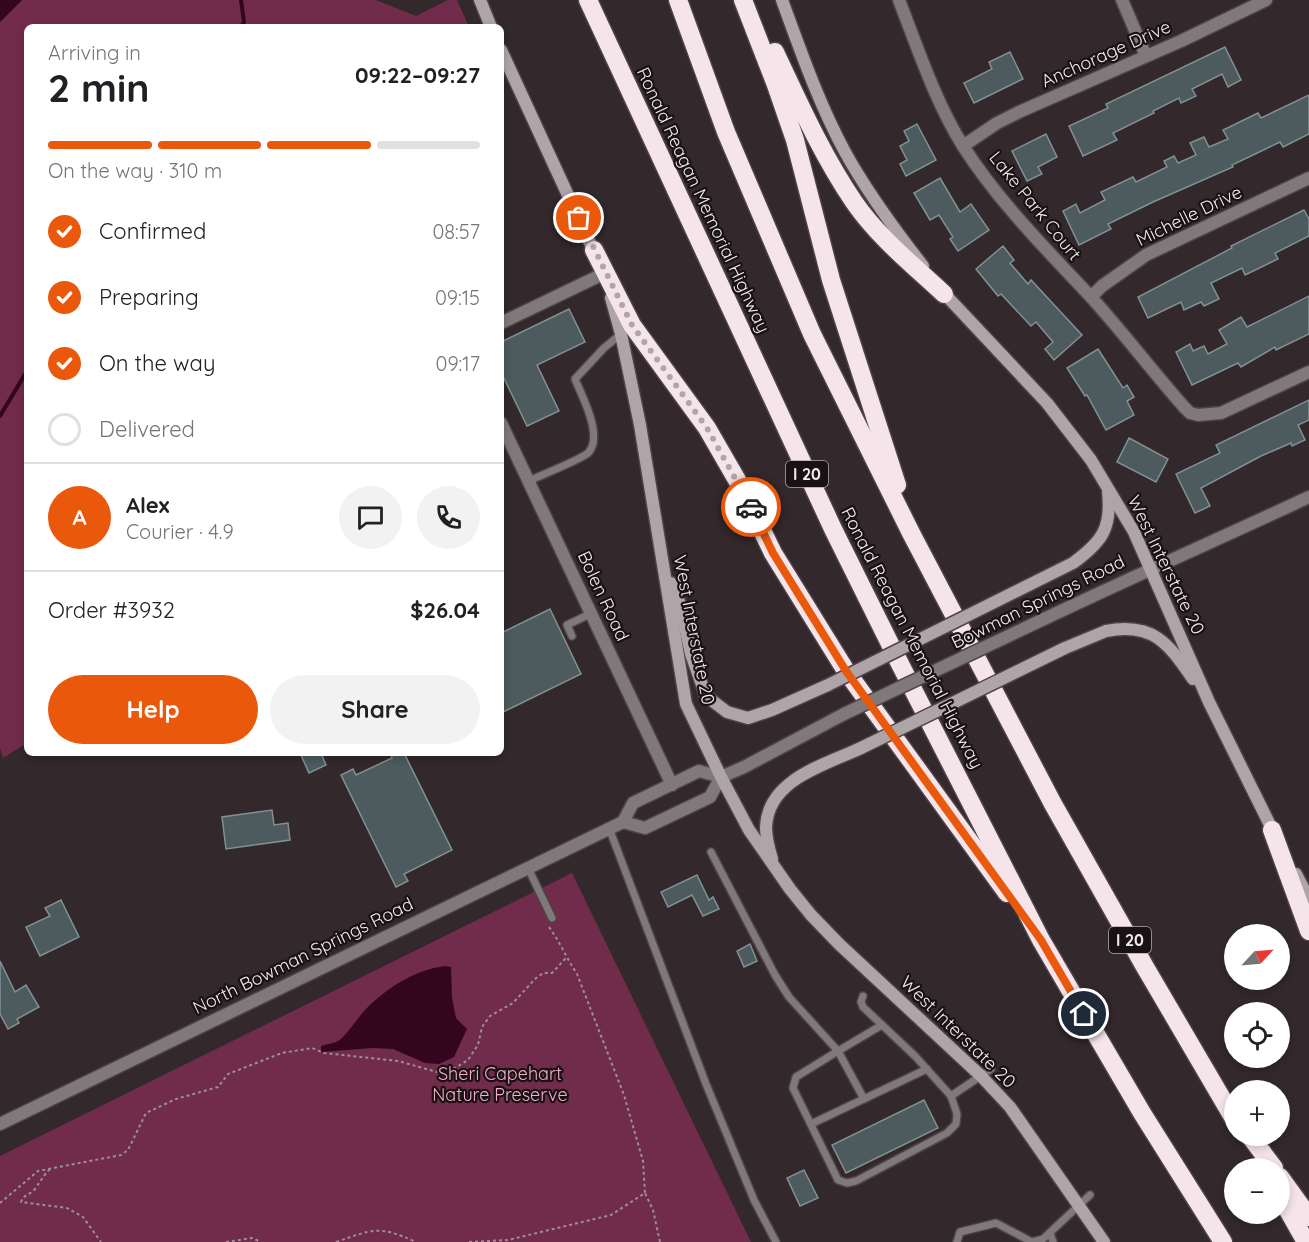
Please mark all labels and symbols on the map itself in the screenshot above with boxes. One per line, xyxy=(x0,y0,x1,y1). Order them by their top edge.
street label: Anchorage Drive xyxy=(1037,15,1174,92)
street label: Ronald Reagan Memorial Highway xyxy=(632,63,775,336)
street label: Lake Park Court xyxy=(984,146,1086,265)
street label: Michelle Drive xyxy=(1132,180,1245,251)
pin xyxy=(553,192,604,243)
road number: I 20 xyxy=(786,461,828,487)
courier xyxy=(721,477,781,537)
street label: West Interstate 20 xyxy=(1123,491,1210,638)
street label: Ronald Reagan Memorial Highway xyxy=(836,503,989,772)
street label: Bolen Road xyxy=(573,547,634,644)
street label: Bowman Springs Road xyxy=(947,550,1128,654)
street label: West Interstate 20 xyxy=(669,553,720,707)
street label: North Bowman Springs Road xyxy=(189,892,417,1019)
north arrow xyxy=(1224,924,1290,990)
road number: I 20 xyxy=(1109,927,1151,953)
street label: West Interstate 20 xyxy=(896,971,1021,1093)
pin xyxy=(1058,988,1109,1039)
park label: Sheri Capehart Nature Preserve xyxy=(432,1062,568,1106)

